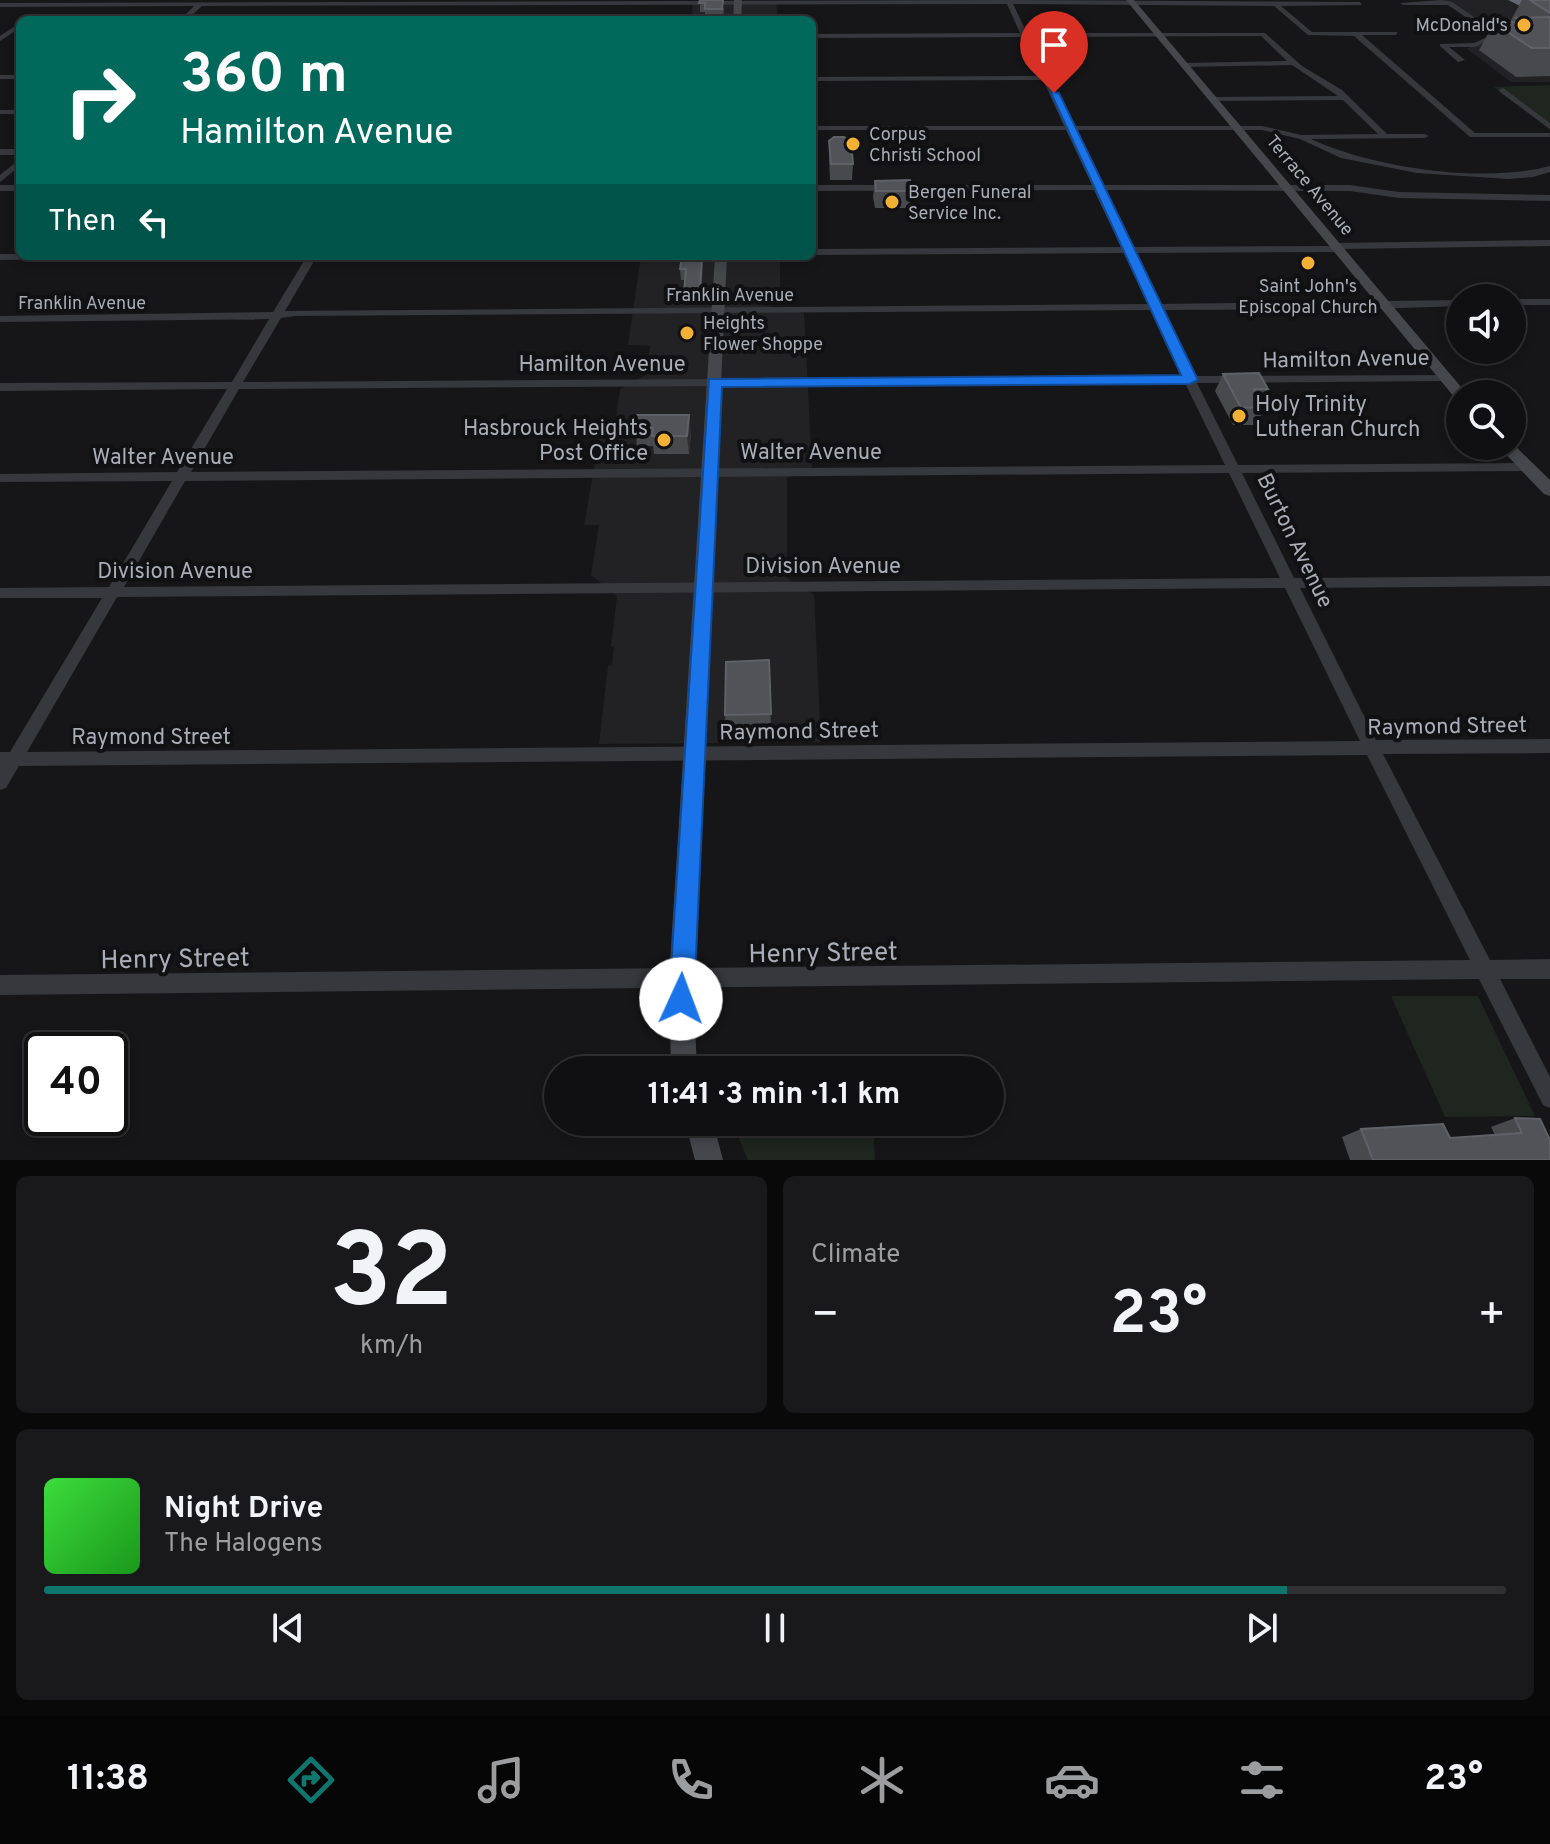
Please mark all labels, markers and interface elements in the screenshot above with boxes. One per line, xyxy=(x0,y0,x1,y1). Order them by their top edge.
pin xyxy=(1020,11,1088,93)
place label: McDonald's xyxy=(1416,15,1508,38)
marker: McDonald's xyxy=(1515,16,1533,34)
icon: arrive xyxy=(1032,23,1076,67)
text: 360 m xyxy=(180,42,348,112)
icon: right xyxy=(48,48,152,152)
text: Hamilton Avenue xyxy=(180,111,453,157)
place label: Corpus Christi School xyxy=(869,124,981,168)
street label: Terrace Avenue xyxy=(1260,131,1358,241)
marker: Corpus Christi School xyxy=(844,135,862,153)
place label: Bergen Funeral Service Inc. xyxy=(908,182,1032,226)
marker: Bergen Funeral Service Inc. xyxy=(883,193,901,211)
icon: left xyxy=(132,200,176,244)
text: Then xyxy=(48,204,116,241)
marker: Saint John's Episcopal Church xyxy=(1299,254,1317,272)
place label: Saint John's Episcopal Church xyxy=(1238,276,1378,320)
map controls xyxy=(1446,284,1526,460)
button: sound xyxy=(1446,284,1526,364)
street label: Franklin Avenue xyxy=(666,285,794,308)
street label: Franklin Avenue xyxy=(18,293,146,316)
place label: Heights Flower Shoppe xyxy=(703,313,823,357)
marker: Heights Flower Shoppe xyxy=(678,324,696,342)
street label: Hamilton Avenue xyxy=(1262,346,1430,375)
street label: Hamilton Avenue xyxy=(518,352,686,379)
button: search xyxy=(1446,380,1526,460)
place label: Holy Trinity Lutheran Church xyxy=(1255,392,1420,444)
marker: Holy Trinity Lutheran Church xyxy=(1230,407,1248,425)
place label: Hasbrouck Heights Post Office xyxy=(463,416,648,468)
marker: Hasbrouck Heights Post Office xyxy=(655,431,673,449)
street label: Walter Avenue xyxy=(740,440,882,467)
street label: Walter Avenue xyxy=(92,445,234,472)
street label: Burton Avenue xyxy=(1250,469,1338,613)
street label: Division Avenue xyxy=(745,554,901,581)
street label: Division Avenue xyxy=(97,559,253,586)
street label: Raymond Street xyxy=(1367,713,1527,742)
street label: Raymond Street xyxy=(719,718,879,747)
street label: Raymond Street xyxy=(71,725,231,752)
street label: Henry Street xyxy=(748,937,898,972)
street label: Henry Street xyxy=(100,943,250,978)
position arrow xyxy=(639,957,723,1041)
speed limit sign: 40 xyxy=(24,1032,128,1136)
text: 11:41 · 3 min · 1.1 km xyxy=(648,1077,900,1114)
text: 32 xyxy=(330,1212,453,1344)
text: Climate xyxy=(811,1239,900,1272)
text: 23° xyxy=(1110,1279,1207,1355)
text: − xyxy=(811,1289,839,1345)
text: + xyxy=(1478,1289,1506,1345)
text: km/h xyxy=(360,1330,423,1363)
text: Night Drive xyxy=(164,1491,323,1528)
text: The Halogens xyxy=(164,1528,323,1561)
icon: previous xyxy=(266,1606,310,1650)
icon: pause xyxy=(753,1606,797,1650)
icon: next xyxy=(1240,1606,1284,1650)
icon: directions xyxy=(283,1752,339,1808)
icon: music xyxy=(473,1752,529,1808)
icon: phone xyxy=(663,1752,719,1808)
icon: climate xyxy=(854,1752,910,1808)
icon: car xyxy=(1044,1752,1100,1808)
icon: filters xyxy=(1234,1752,1290,1808)
text: 11:38 xyxy=(67,1757,149,1803)
text: 23° xyxy=(1424,1757,1483,1803)

